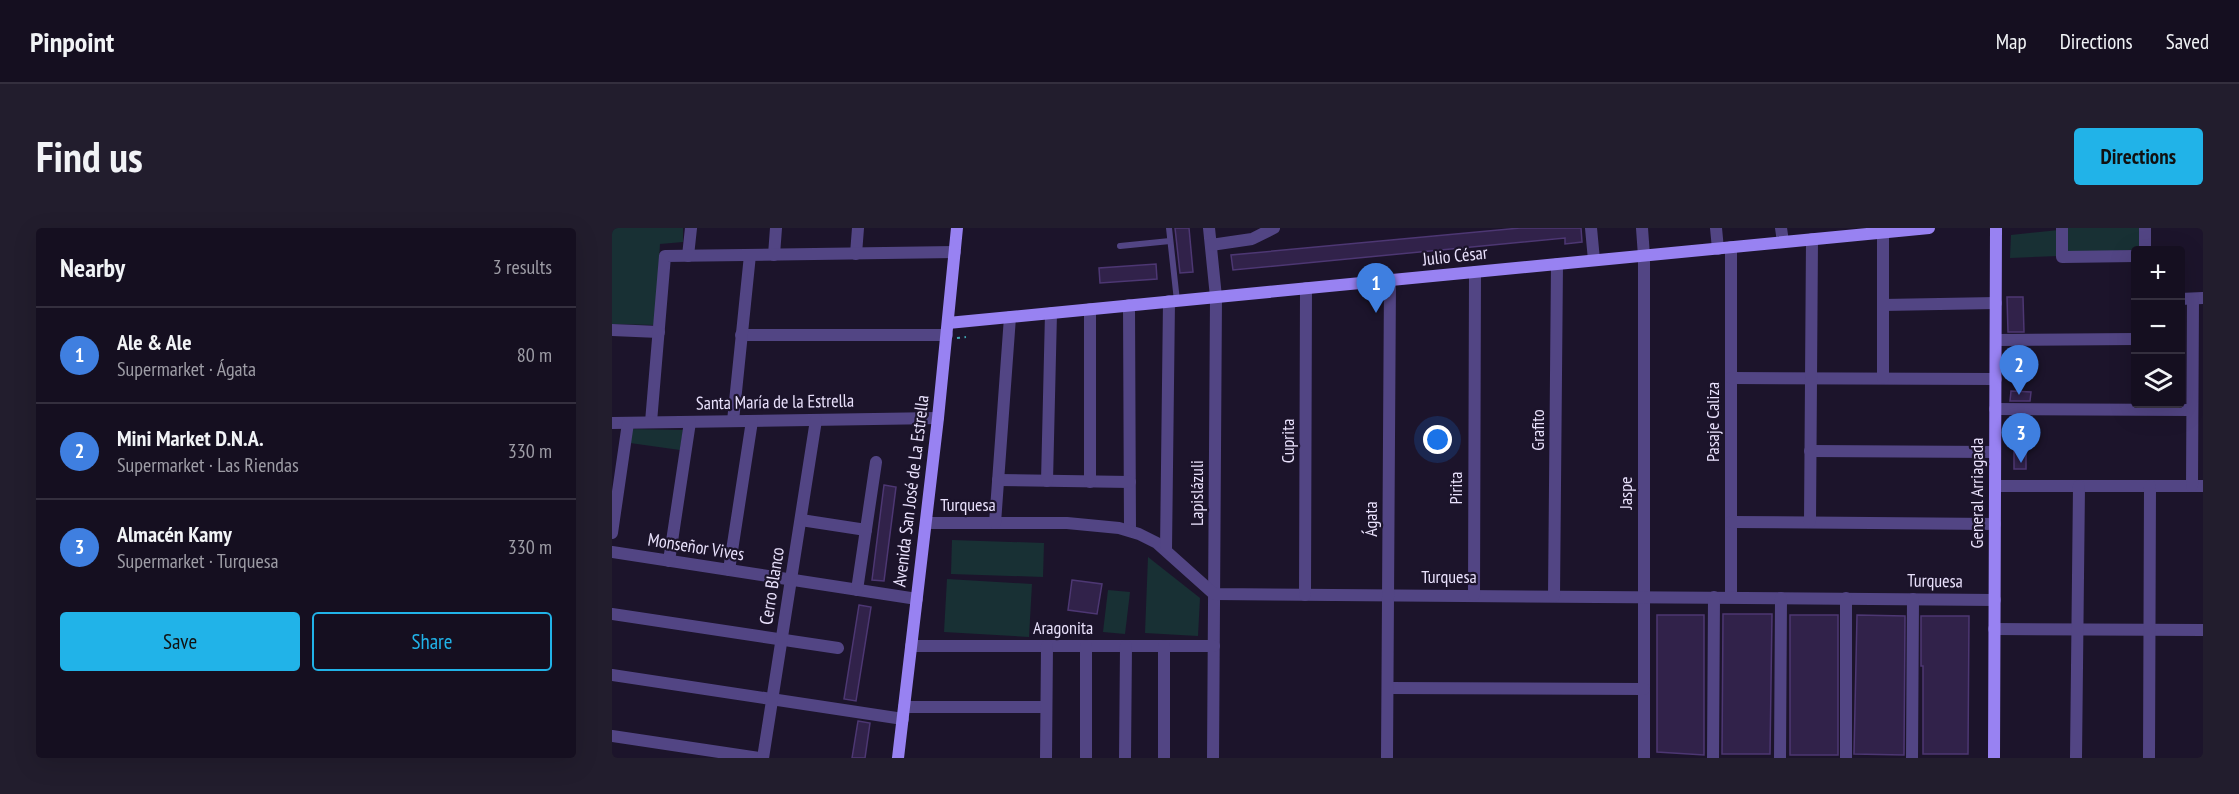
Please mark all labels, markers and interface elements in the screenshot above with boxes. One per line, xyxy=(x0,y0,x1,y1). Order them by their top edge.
text: Pinpoint xyxy=(30,23,114,60)
text: Map xyxy=(1996,28,2027,55)
text: Directions xyxy=(2060,28,2133,55)
text: Saved xyxy=(2166,28,2209,55)
button: Directions xyxy=(2074,128,2203,185)
text: Find us xyxy=(36,129,143,184)
street label: Julio César xyxy=(1420,241,1489,270)
map controls xyxy=(2131,246,2185,408)
button: + xyxy=(2131,246,2185,300)
text: Nearby xyxy=(60,251,125,284)
text: 3 results xyxy=(493,254,552,280)
pin: 1 xyxy=(1356,264,1395,313)
button: − xyxy=(2131,300,2185,354)
text: Ale & Ale xyxy=(117,328,192,356)
text: 1 xyxy=(75,342,84,368)
text: 80 m xyxy=(517,342,552,368)
pin: 2 xyxy=(2000,346,2038,395)
button: layers xyxy=(2131,354,2185,408)
text: Supermarket · Ágata xyxy=(117,356,256,382)
street label: Pasaje Caliza xyxy=(1701,382,1724,462)
street label: Santa María de la Estrella xyxy=(696,389,854,414)
street label: Avenida San José de La Estrella xyxy=(887,394,934,588)
street label: Grafito xyxy=(1526,409,1549,451)
pin: 3 xyxy=(2002,414,2040,463)
street label: Cuprita xyxy=(1276,419,1299,463)
text: Mini Market D.N.A. xyxy=(117,424,264,452)
your location xyxy=(1423,425,1452,454)
text: 2 xyxy=(75,438,84,464)
text: 330 m xyxy=(508,438,552,464)
street label: General Arriagada xyxy=(1965,438,1988,548)
text: Supermarket · Las Riendas xyxy=(117,452,299,478)
street label: Lapislázuli xyxy=(1185,460,1208,526)
street label: Pirita xyxy=(1444,471,1467,505)
street label: Jaspe xyxy=(1614,477,1637,510)
street label: Turquesa xyxy=(940,493,996,516)
street label: Ágata xyxy=(1359,501,1382,537)
text: Almacén Kamy xyxy=(117,520,232,548)
street label: Monseñor Vives xyxy=(646,528,746,565)
text: 3 xyxy=(75,534,84,560)
text: 330 m xyxy=(508,534,552,560)
street label: Cerro Blanco xyxy=(754,545,789,626)
text: Supermarket · Turquesa xyxy=(117,548,278,574)
street label: Turquesa xyxy=(1421,565,1477,588)
street label: Turquesa xyxy=(1907,569,1963,592)
button: Save xyxy=(60,612,300,671)
button: Share xyxy=(312,612,552,671)
street label: Aragonita xyxy=(1033,616,1093,639)

